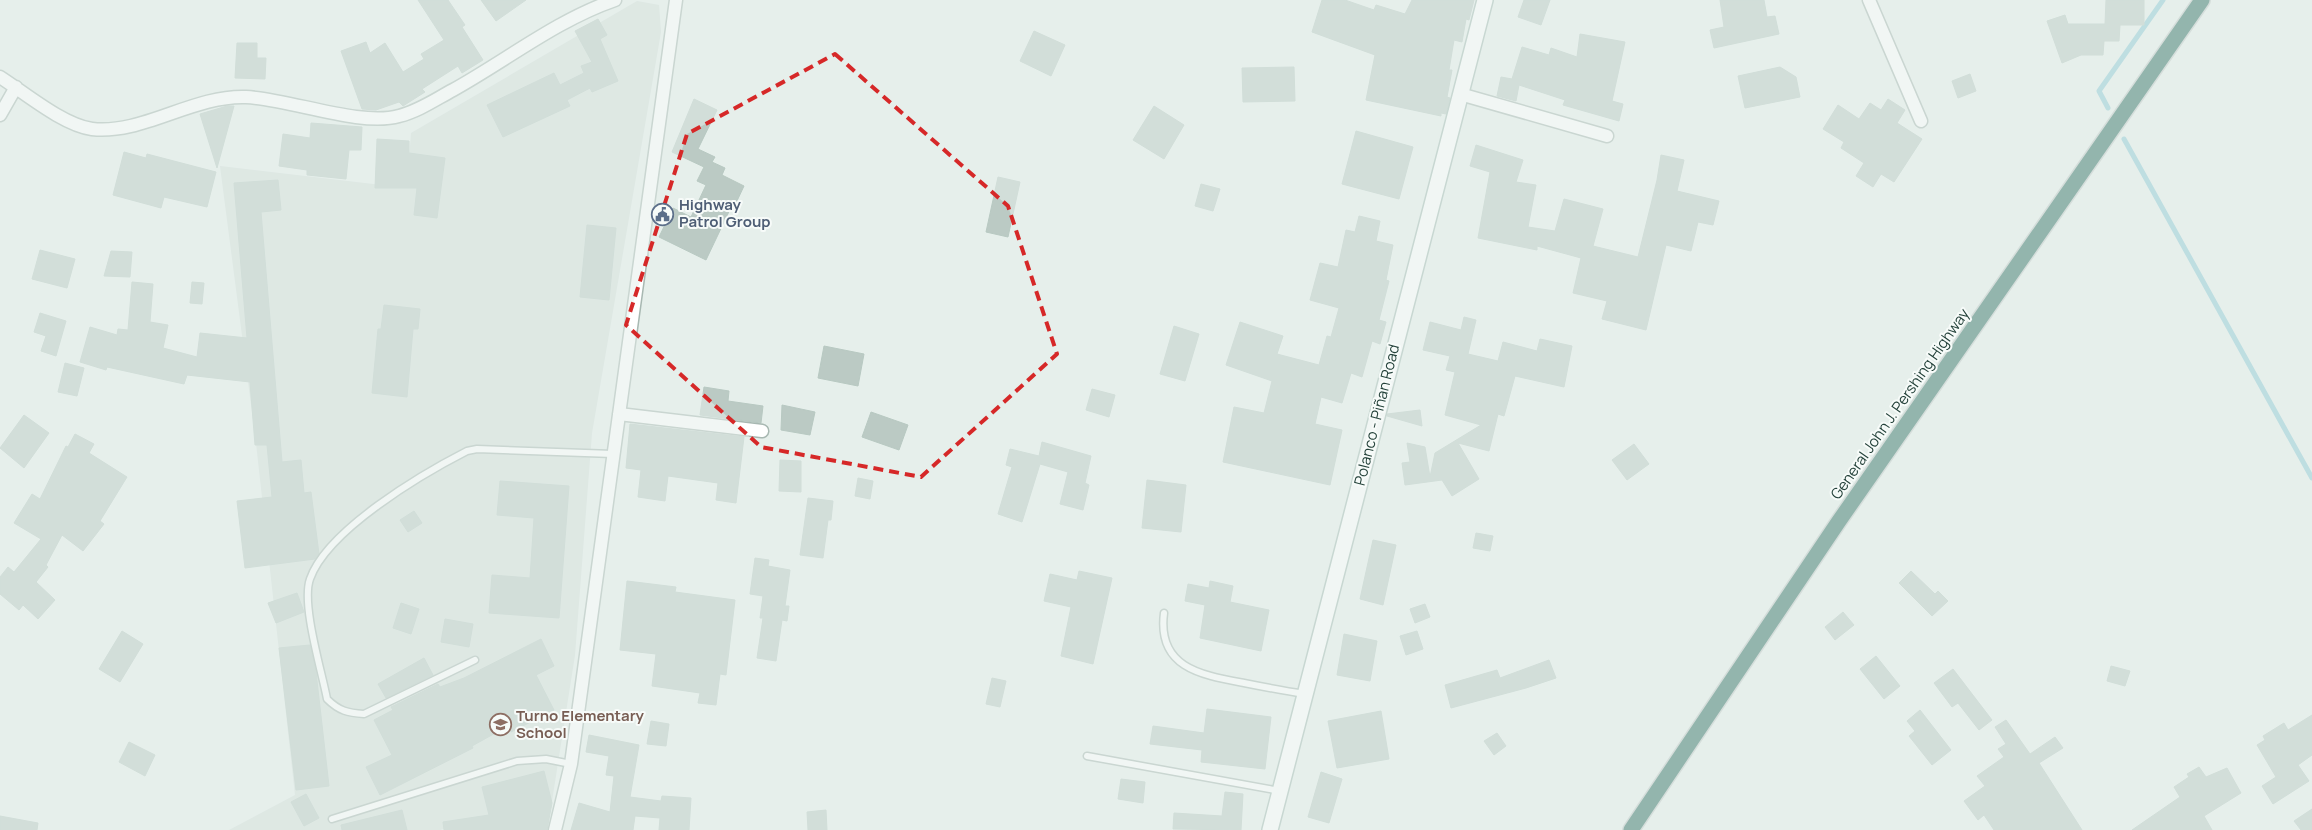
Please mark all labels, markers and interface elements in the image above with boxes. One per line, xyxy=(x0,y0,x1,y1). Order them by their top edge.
place label: Highway Patrol Group xyxy=(679,194,771,232)
public building icon: Highway Patrol Group xyxy=(651,202,675,226)
street label: General John J. Pershing Highway xyxy=(1825,304,1974,503)
street label: Polanco - Piñan Road xyxy=(1349,342,1404,488)
place label: Turno Elementary School xyxy=(516,705,644,743)
school or university icon: Turno Elementary School xyxy=(488,713,512,737)

